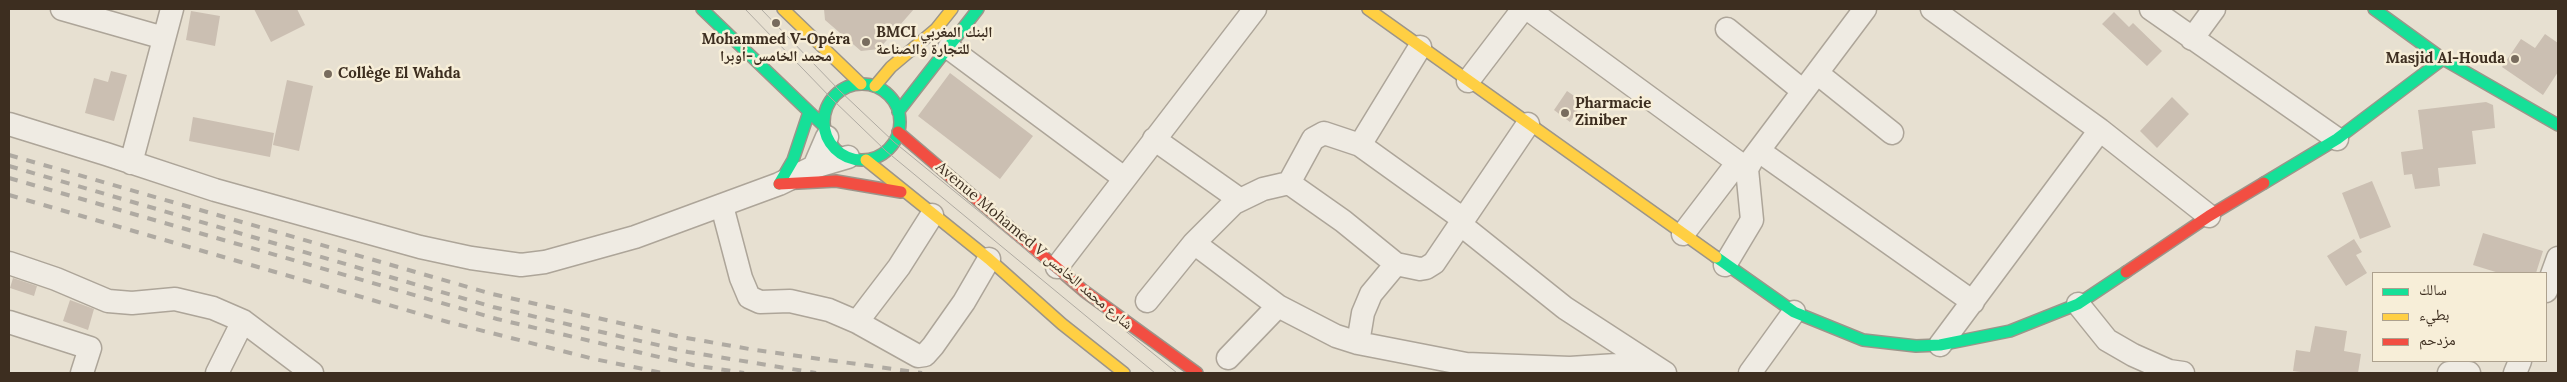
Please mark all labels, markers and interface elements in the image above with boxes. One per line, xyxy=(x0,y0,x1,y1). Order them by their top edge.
marker: Mohammed V-Opéra محمد الخامس-أوبرا xyxy=(770,17,782,29)
place label: BMCI البنك المغربي للتجارة والصناعة xyxy=(876,24,992,59)
place label: Mohammed V-Opéra محمد الخامس-أوبرا xyxy=(702,31,850,66)
marker: BMCI البنك المغربي للتجارة والصناعة xyxy=(860,36,872,48)
place label: Masjid Al-Houda xyxy=(2386,50,2505,68)
marker: Masjid Al-Houda xyxy=(2509,53,2521,65)
place label: Collège El Wahda xyxy=(338,65,461,83)
marker: Collège El Wahda xyxy=(322,68,334,80)
place label: Pharmacie Ziniber xyxy=(1575,95,1651,130)
marker: Pharmacie Ziniber xyxy=(1559,107,1571,119)
street label: Avenue Mohamed V شارع محمد الخامس xyxy=(932,158,1136,334)
legend xyxy=(2372,272,2547,362)
text: سالك xyxy=(2419,280,2447,299)
text: بطيء xyxy=(2419,305,2449,324)
text: مزدحم xyxy=(2419,330,2456,349)

